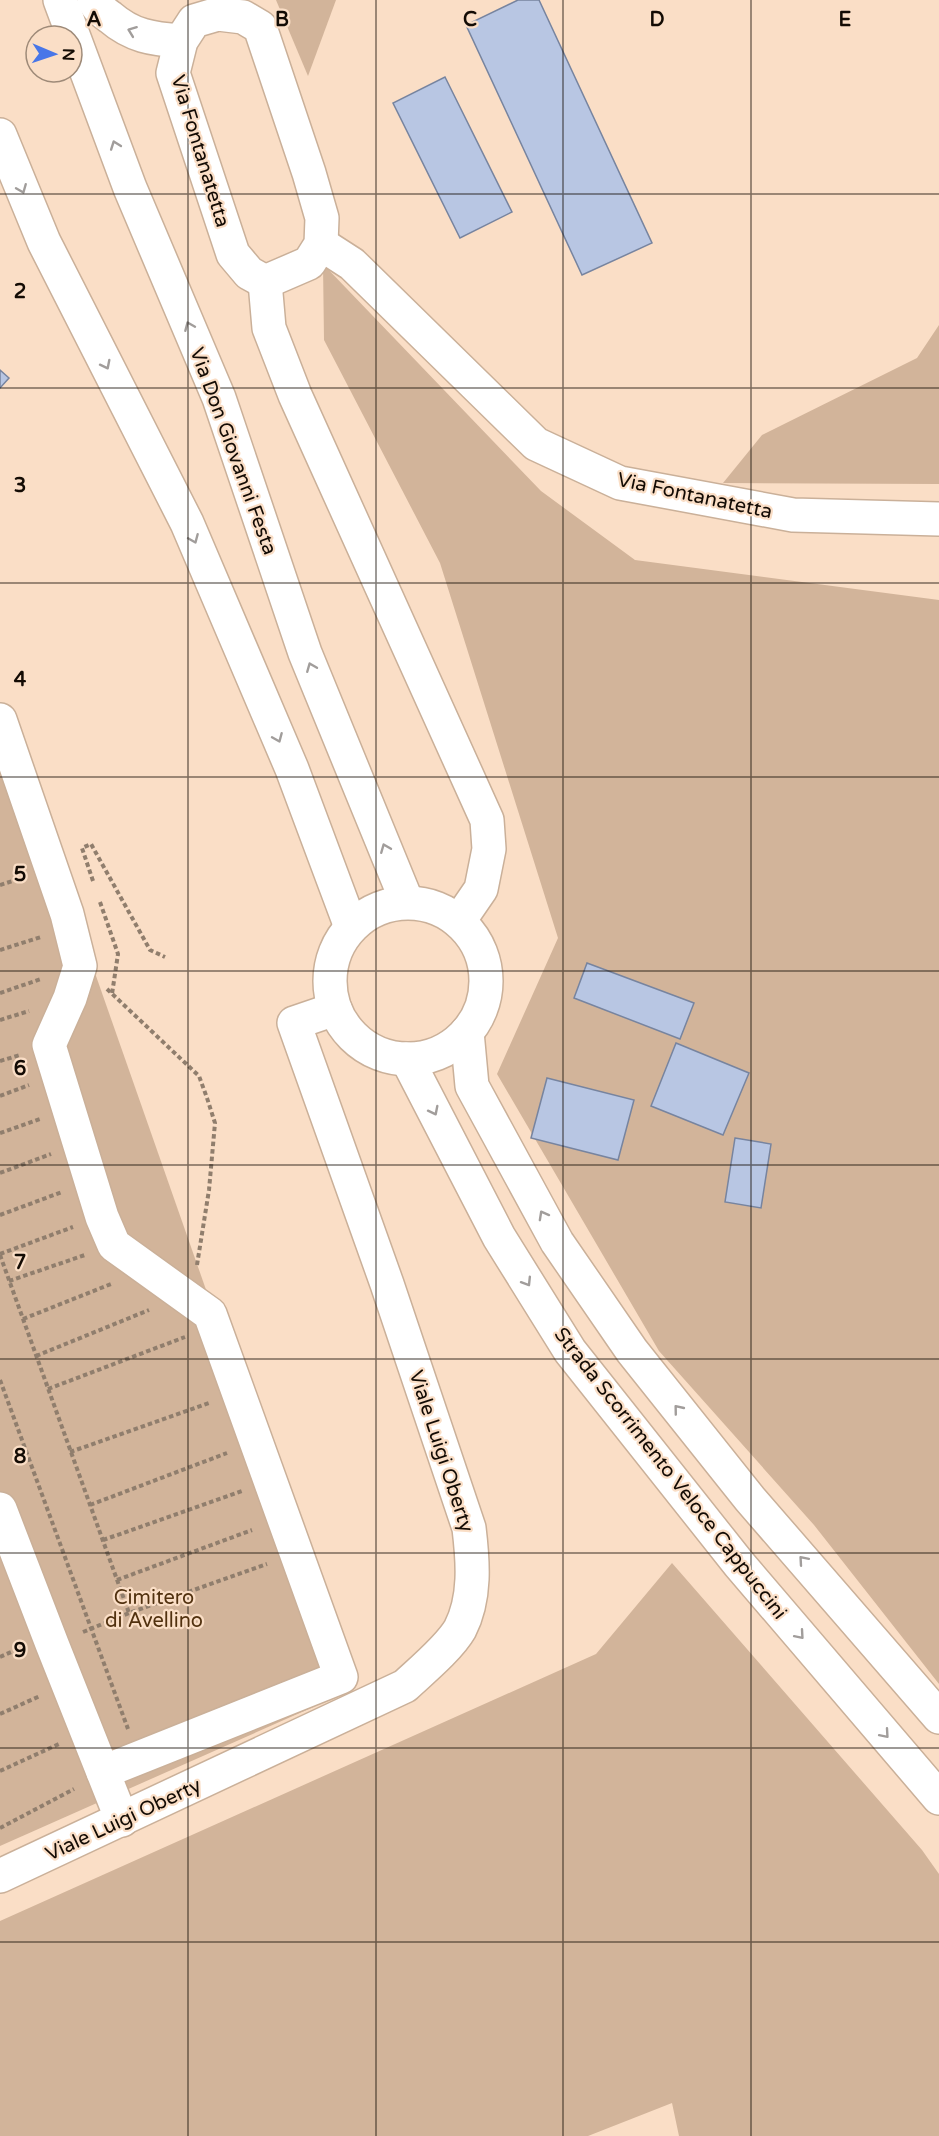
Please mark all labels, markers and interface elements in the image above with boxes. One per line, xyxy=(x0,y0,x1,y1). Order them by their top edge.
text: A xyxy=(87,8,102,32)
text: B xyxy=(275,8,289,32)
text: C xyxy=(463,8,477,32)
text: D xyxy=(649,8,665,32)
text: E xyxy=(839,8,852,32)
north arrow xyxy=(24,24,84,84)
one-way arrow xyxy=(127,26,137,39)
text: N xyxy=(58,48,78,61)
street label: Via Fontanatetta xyxy=(165,72,235,230)
one-way arrow xyxy=(109,141,122,151)
one-way arrow xyxy=(15,183,27,194)
text: 2 xyxy=(14,280,26,304)
one-way arrow xyxy=(184,321,196,332)
street label: Via Don Giovanni Festa xyxy=(184,344,282,558)
one-way arrow xyxy=(99,358,111,369)
street label: Via Fontanatetta xyxy=(615,468,775,524)
text: 3 xyxy=(14,474,26,498)
one-way arrow xyxy=(187,533,199,544)
one-way arrow xyxy=(306,663,318,674)
text: 4 xyxy=(14,668,27,692)
one-way arrow xyxy=(271,731,283,742)
one-way arrow xyxy=(380,843,392,854)
text: 5 xyxy=(14,863,26,887)
text: 6 xyxy=(14,1057,26,1081)
one-way arrow xyxy=(427,1105,438,1115)
one-way arrow xyxy=(539,1211,550,1222)
text: 7 xyxy=(14,1251,26,1275)
one-way arrow xyxy=(520,1276,532,1286)
street label: Strada Scorrimento Veloce Cappuccini xyxy=(549,1323,792,1624)
street label: Viale Luigi Oberty xyxy=(404,1367,479,1536)
one-way arrow xyxy=(675,1405,686,1416)
text: 8 xyxy=(14,1445,26,1469)
one-way arrow xyxy=(799,1556,810,1566)
park label: Cimitero di Avellino xyxy=(105,1586,203,1633)
one-way arrow xyxy=(793,1628,804,1639)
text: 9 xyxy=(14,1639,26,1663)
one-way arrow xyxy=(878,1727,889,1738)
street label: Viale Luigi Oberty xyxy=(42,1773,205,1866)

